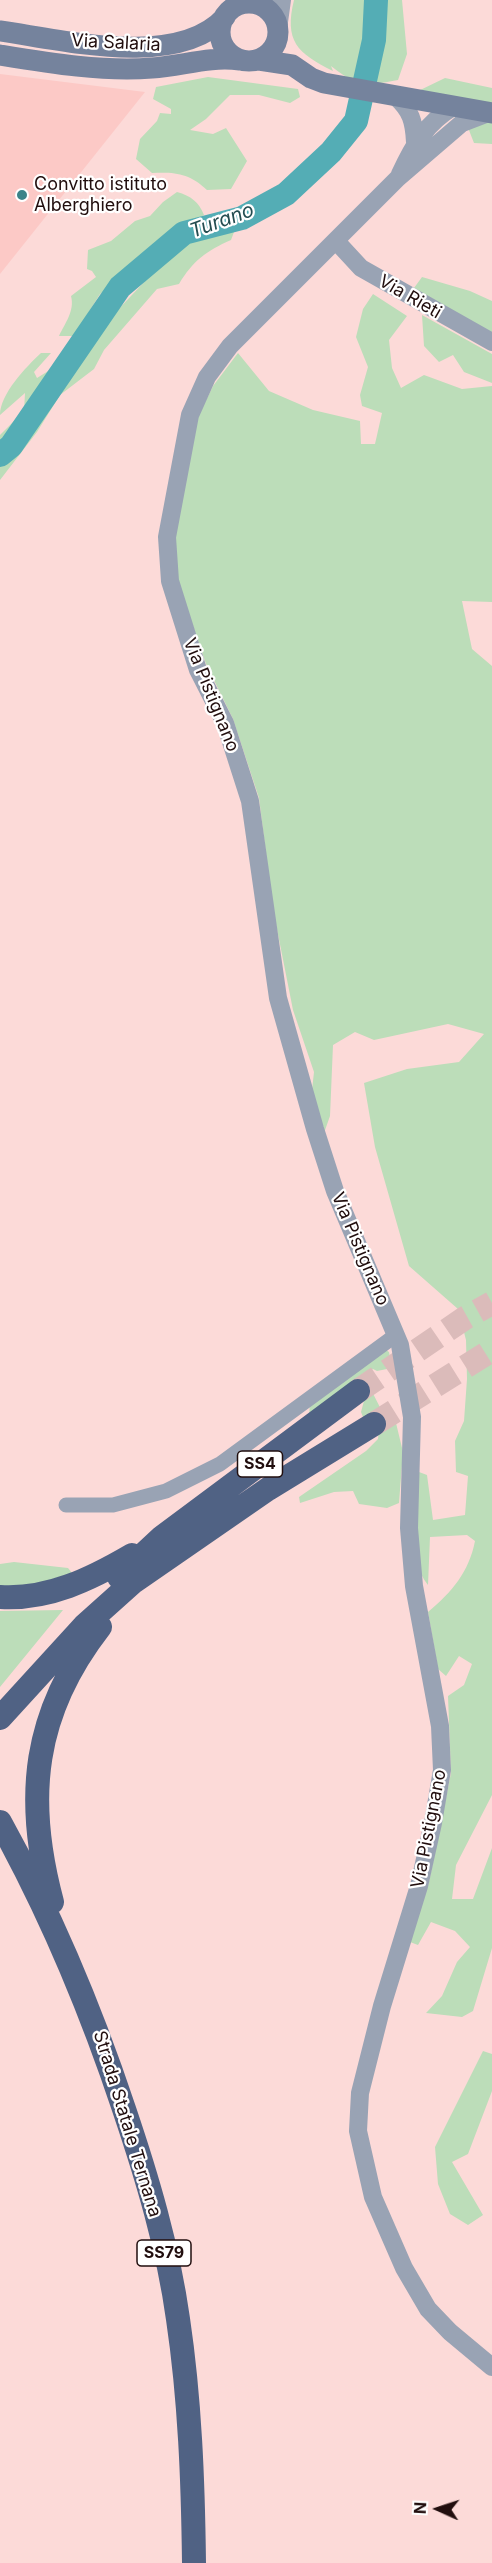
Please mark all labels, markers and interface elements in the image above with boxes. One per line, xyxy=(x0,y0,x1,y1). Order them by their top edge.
street label: Via Salaria xyxy=(71,30,161,56)
place label: Convitto istituto Alberghiero xyxy=(34,174,167,216)
marker: Convitto istituto Alberghiero xyxy=(15,188,29,202)
water label: Turano xyxy=(187,198,257,244)
street label: Via Rieti xyxy=(375,270,445,324)
street label: Via Pistignano xyxy=(178,635,244,755)
street label: Via Pistignano xyxy=(326,1189,394,1309)
road number: SS4 xyxy=(238,1451,282,1477)
street label: Via Pistignano xyxy=(407,1768,451,1890)
street label: Strada Statale Ternana xyxy=(88,2028,166,2220)
road number: SS79 xyxy=(137,2240,191,2266)
north arrow xyxy=(408,2479,468,2539)
text: N xyxy=(410,2501,430,2515)

